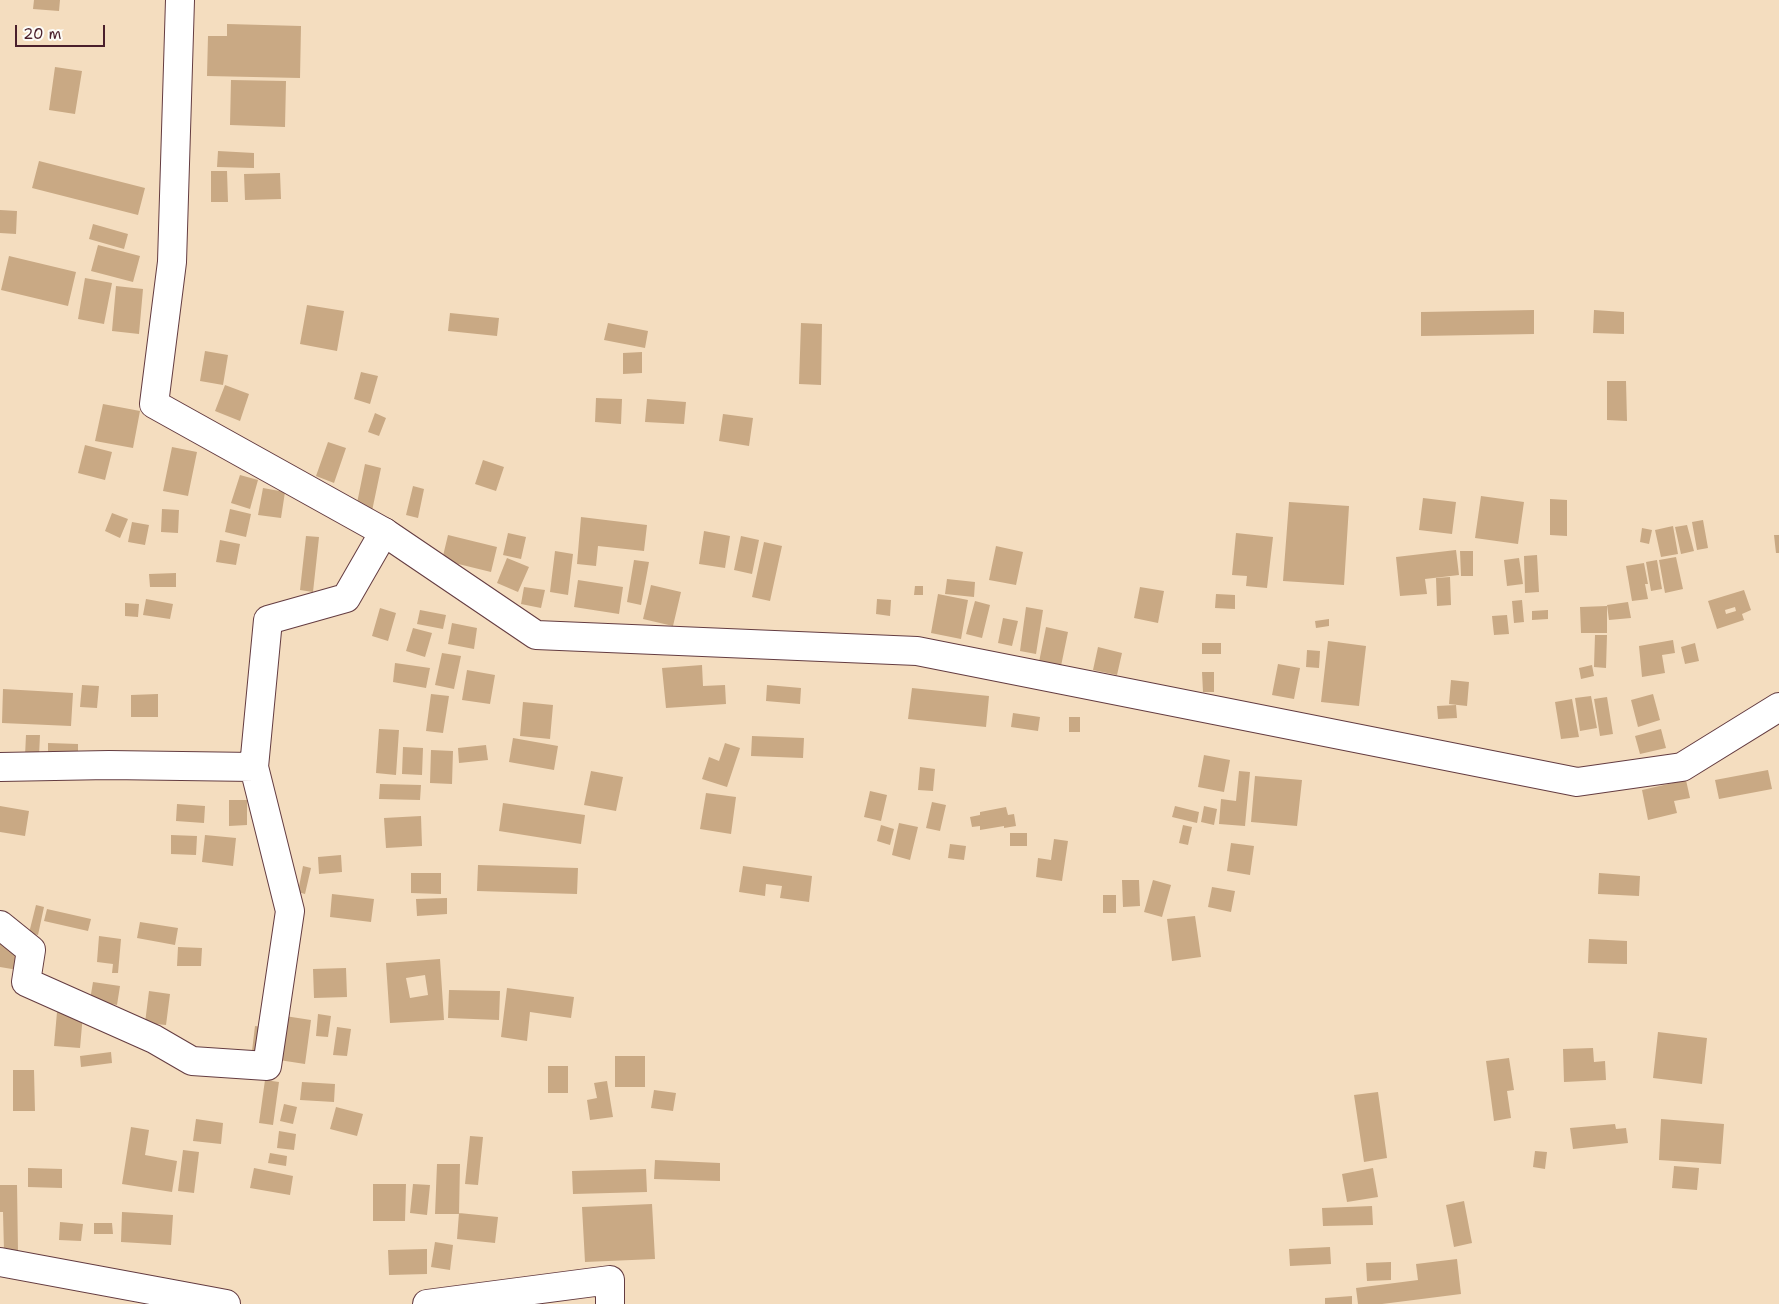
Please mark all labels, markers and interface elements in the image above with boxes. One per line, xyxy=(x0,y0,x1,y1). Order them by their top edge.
scale bar xyxy=(18,15,108,47)
text: 20 m xyxy=(23,24,62,44)

